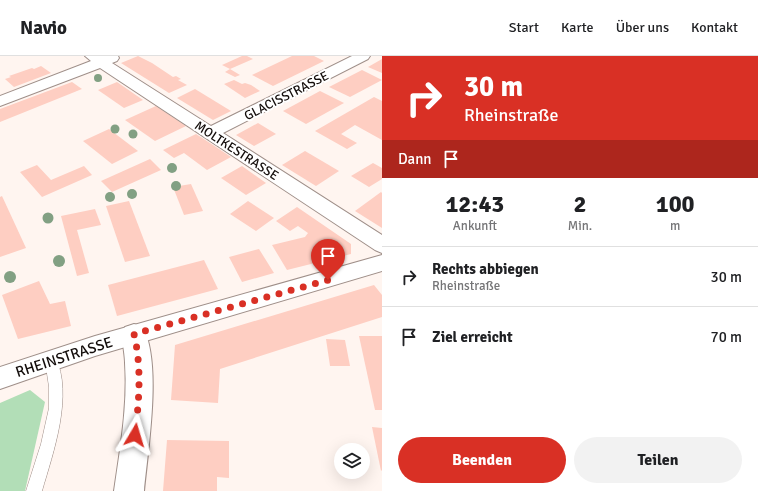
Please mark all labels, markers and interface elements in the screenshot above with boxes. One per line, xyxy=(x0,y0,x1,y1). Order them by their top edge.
text: Navio xyxy=(20,16,67,40)
text: Start xyxy=(509,19,539,36)
text: Karte xyxy=(561,19,594,36)
text: Über uns xyxy=(616,19,669,36)
text: Kontakt xyxy=(691,19,738,36)
street label: GLACISSTRASSE xyxy=(242,68,331,124)
text: 30 m xyxy=(464,70,523,104)
icon: right xyxy=(398,72,450,124)
text: Rheinstraße xyxy=(464,104,558,126)
street label: MOLTKESTRASSE xyxy=(192,118,281,184)
icon: arrive xyxy=(440,148,462,170)
text: Dann xyxy=(398,150,432,168)
text: 12:43 xyxy=(445,189,504,219)
text: 2 xyxy=(574,189,586,219)
text: 100 xyxy=(656,189,695,219)
text: Ankunft xyxy=(453,218,497,234)
text: Min. xyxy=(568,218,592,234)
text: m xyxy=(670,218,680,234)
pin xyxy=(311,239,345,280)
icon: arrive xyxy=(317,245,339,267)
text: Rechts abbiegen xyxy=(432,260,539,278)
icon: right xyxy=(398,266,420,288)
text: 30 m xyxy=(711,268,742,286)
text: Rheinstraße xyxy=(432,278,500,294)
icon: arrive xyxy=(398,326,420,348)
text: Ziel erreicht xyxy=(432,328,513,346)
text: 70 m xyxy=(711,328,742,346)
street label: RHEINSTRASSE xyxy=(13,333,115,381)
position arrow xyxy=(114,414,156,456)
button: Beenden xyxy=(398,437,566,483)
button: Teilen xyxy=(574,437,742,483)
map controls xyxy=(334,443,370,479)
button: layers xyxy=(334,443,370,479)

